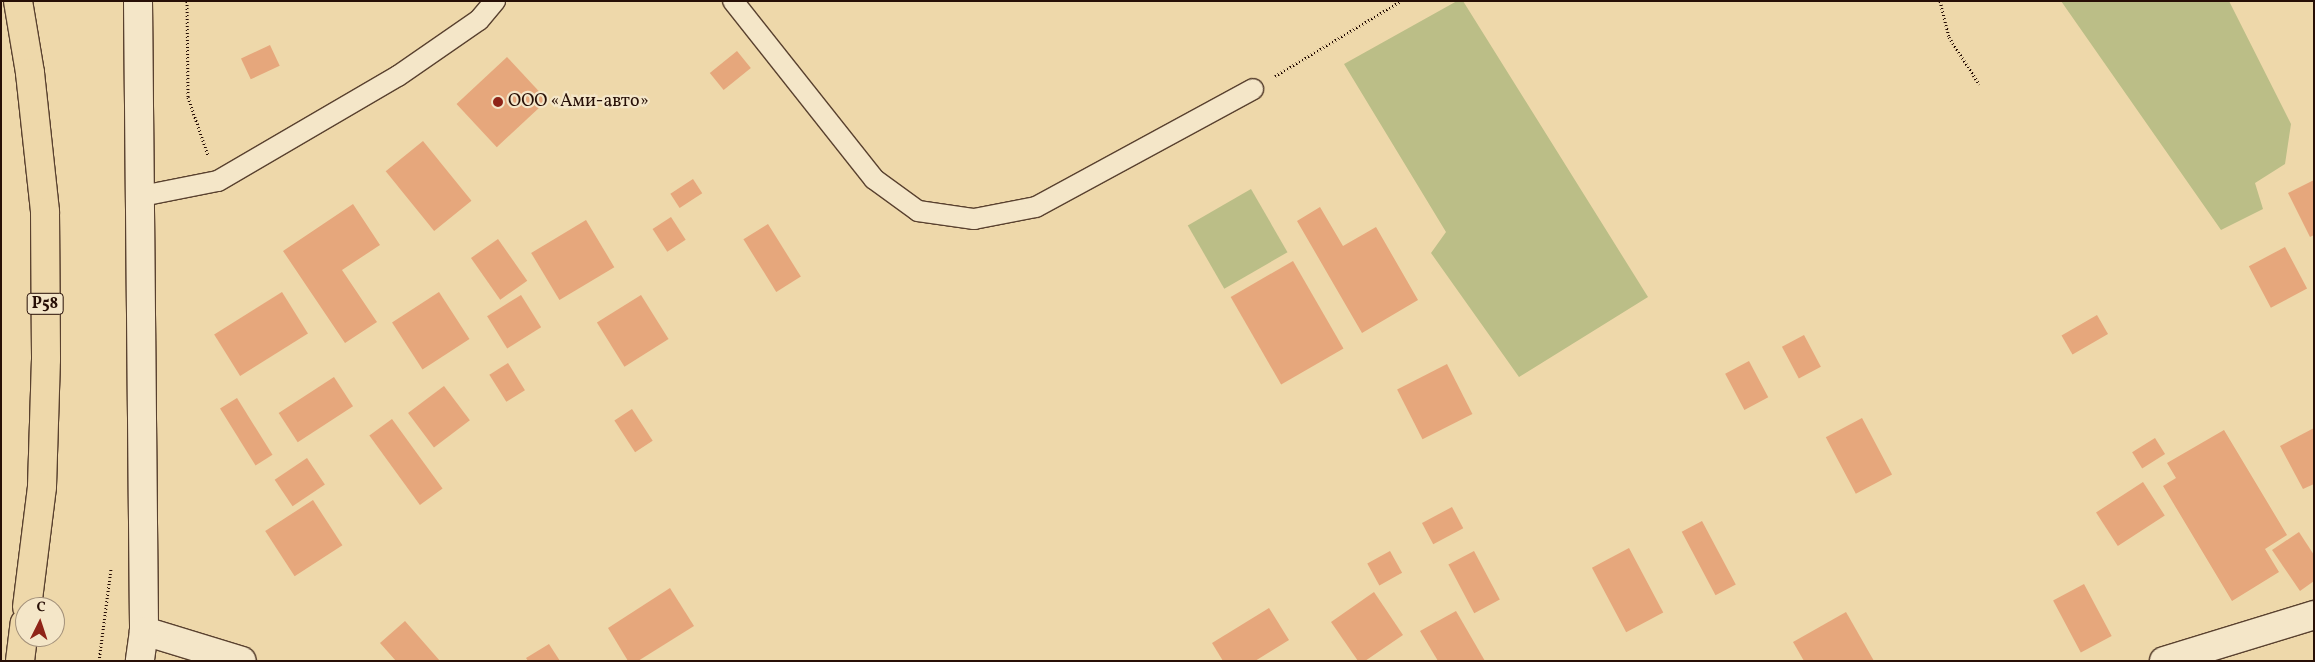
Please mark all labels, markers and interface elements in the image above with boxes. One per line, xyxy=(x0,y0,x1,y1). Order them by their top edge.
place label: ООО «Ами-авто» xyxy=(508,91,649,113)
marker: ООО «Ами-авто» xyxy=(492,96,504,108)
road number: Р58 xyxy=(26,290,64,318)
north arrow xyxy=(15,597,65,647)
text: С xyxy=(36,598,46,617)

